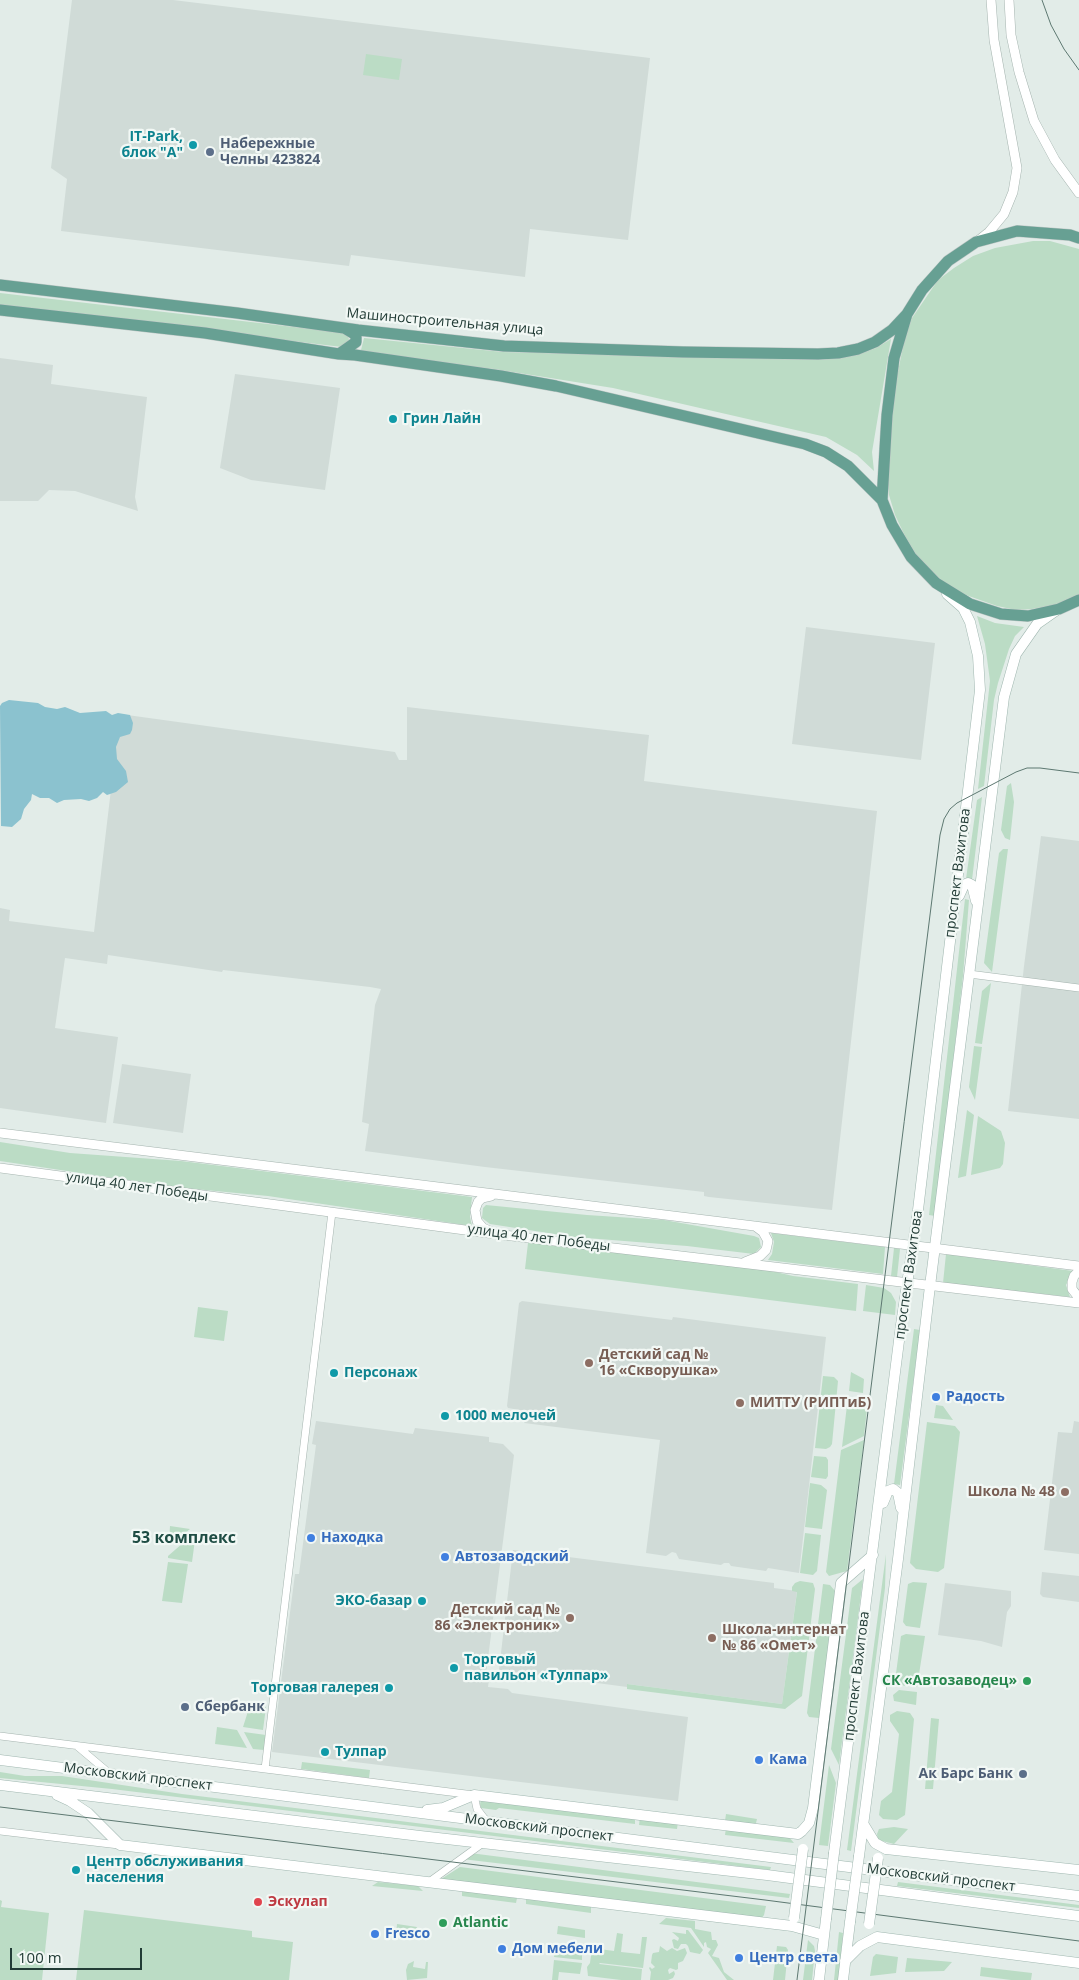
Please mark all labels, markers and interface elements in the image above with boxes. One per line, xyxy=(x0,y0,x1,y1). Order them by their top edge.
place label: IT-Park, блок "А" xyxy=(121,129,183,162)
place label: Набережные Челны 423824 xyxy=(220,136,320,168)
marker: IT-Park, блок "А" xyxy=(187,139,199,151)
marker: Набережные Челны 423824 xyxy=(204,146,216,158)
street label: Машиностроительная улица xyxy=(346,305,544,339)
place label: Грин Лайн xyxy=(403,411,481,427)
marker: Грин Лайн xyxy=(387,413,399,425)
street label: проспект Вахитова xyxy=(942,807,974,939)
street label: улица 40 лет Победы xyxy=(65,1169,209,1205)
street label: проспект Вахитова xyxy=(892,1209,926,1341)
street label: улица 40 лет Победы xyxy=(467,1221,611,1255)
place label: Детский сад № 16 «Скворушка» xyxy=(599,1347,718,1380)
marker: Детский сад № 16 «Скворушка» xyxy=(583,1357,595,1369)
place label: Персонаж xyxy=(344,1365,417,1381)
marker: Персонаж xyxy=(328,1367,340,1379)
place label: Радость xyxy=(946,1389,1005,1405)
marker: Радость xyxy=(930,1391,942,1403)
place label: МИТТУ (РИПТиБ) xyxy=(750,1395,871,1411)
marker: МИТТУ (РИПТиБ) xyxy=(734,1397,746,1409)
place label: 1000 мелочей xyxy=(455,1408,556,1424)
marker: 1000 мелочей xyxy=(439,1410,451,1422)
place label: Школа № 48 xyxy=(967,1484,1055,1500)
marker: Школа № 48 xyxy=(1059,1486,1071,1498)
district label: 53 комплекс xyxy=(132,1528,236,1548)
place label: Находка xyxy=(321,1530,383,1546)
marker: Находка xyxy=(305,1532,317,1544)
place label: Автозаводский xyxy=(455,1549,569,1565)
marker: Автозаводский xyxy=(439,1551,451,1563)
place label: ЭКО-базар xyxy=(335,1593,412,1609)
marker: ЭКО-базар xyxy=(416,1595,428,1607)
place label: Детский сад № 86 «Электроник» xyxy=(435,1602,560,1634)
street label: проспект Вахитова xyxy=(841,1610,873,1742)
marker: Детский сад № 86 «Электроник» xyxy=(564,1612,576,1624)
place label: Школа-интернат № 86 «Омет» xyxy=(722,1622,846,1654)
marker: Школа-интернат № 86 «Омет» xyxy=(706,1632,718,1644)
place label: Торговый павильон «Тулпар» xyxy=(464,1652,608,1684)
marker: Торговый павильон «Тулпар» xyxy=(448,1662,460,1674)
place label: СК «Автозаводец» xyxy=(882,1673,1017,1689)
marker: СК «Автозаводец» xyxy=(1021,1675,1033,1687)
place label: Торговая галерея xyxy=(251,1680,379,1696)
marker: Торговая галерея xyxy=(383,1682,395,1694)
place label: Сбербанк xyxy=(195,1699,265,1715)
marker: Сбербанк xyxy=(179,1701,191,1713)
place label: Тулпар xyxy=(335,1744,387,1760)
marker: Тулпар xyxy=(319,1746,331,1758)
place label: Кама xyxy=(769,1752,807,1768)
marker: Кама xyxy=(753,1754,765,1766)
street label: Московский проспект xyxy=(63,1760,213,1794)
place label: Ак Барс Банк xyxy=(919,1766,1013,1782)
marker: Ак Барс Банк xyxy=(1017,1768,1029,1780)
street label: Московский проспект xyxy=(464,1811,614,1845)
place label: Центр обслуживания населения xyxy=(86,1854,243,1886)
street label: Московский проспект xyxy=(866,1861,1016,1895)
marker: Центр обслуживания населения xyxy=(70,1864,82,1876)
place label: Эскулап xyxy=(268,1894,328,1910)
marker: Эскулап xyxy=(252,1896,264,1908)
place label: Atlantic xyxy=(453,1915,508,1931)
marker: Atlantic xyxy=(437,1917,449,1929)
place label: Fresco xyxy=(385,1926,430,1942)
marker: Fresco xyxy=(369,1928,381,1940)
scale bar xyxy=(12,1938,145,1970)
place label: Дом мебели xyxy=(512,1941,603,1957)
marker: Дом мебели xyxy=(496,1943,508,1955)
text: 100 m xyxy=(18,1947,62,1967)
place label: Центр света xyxy=(749,1950,838,1966)
marker: Центр света xyxy=(733,1952,745,1964)

